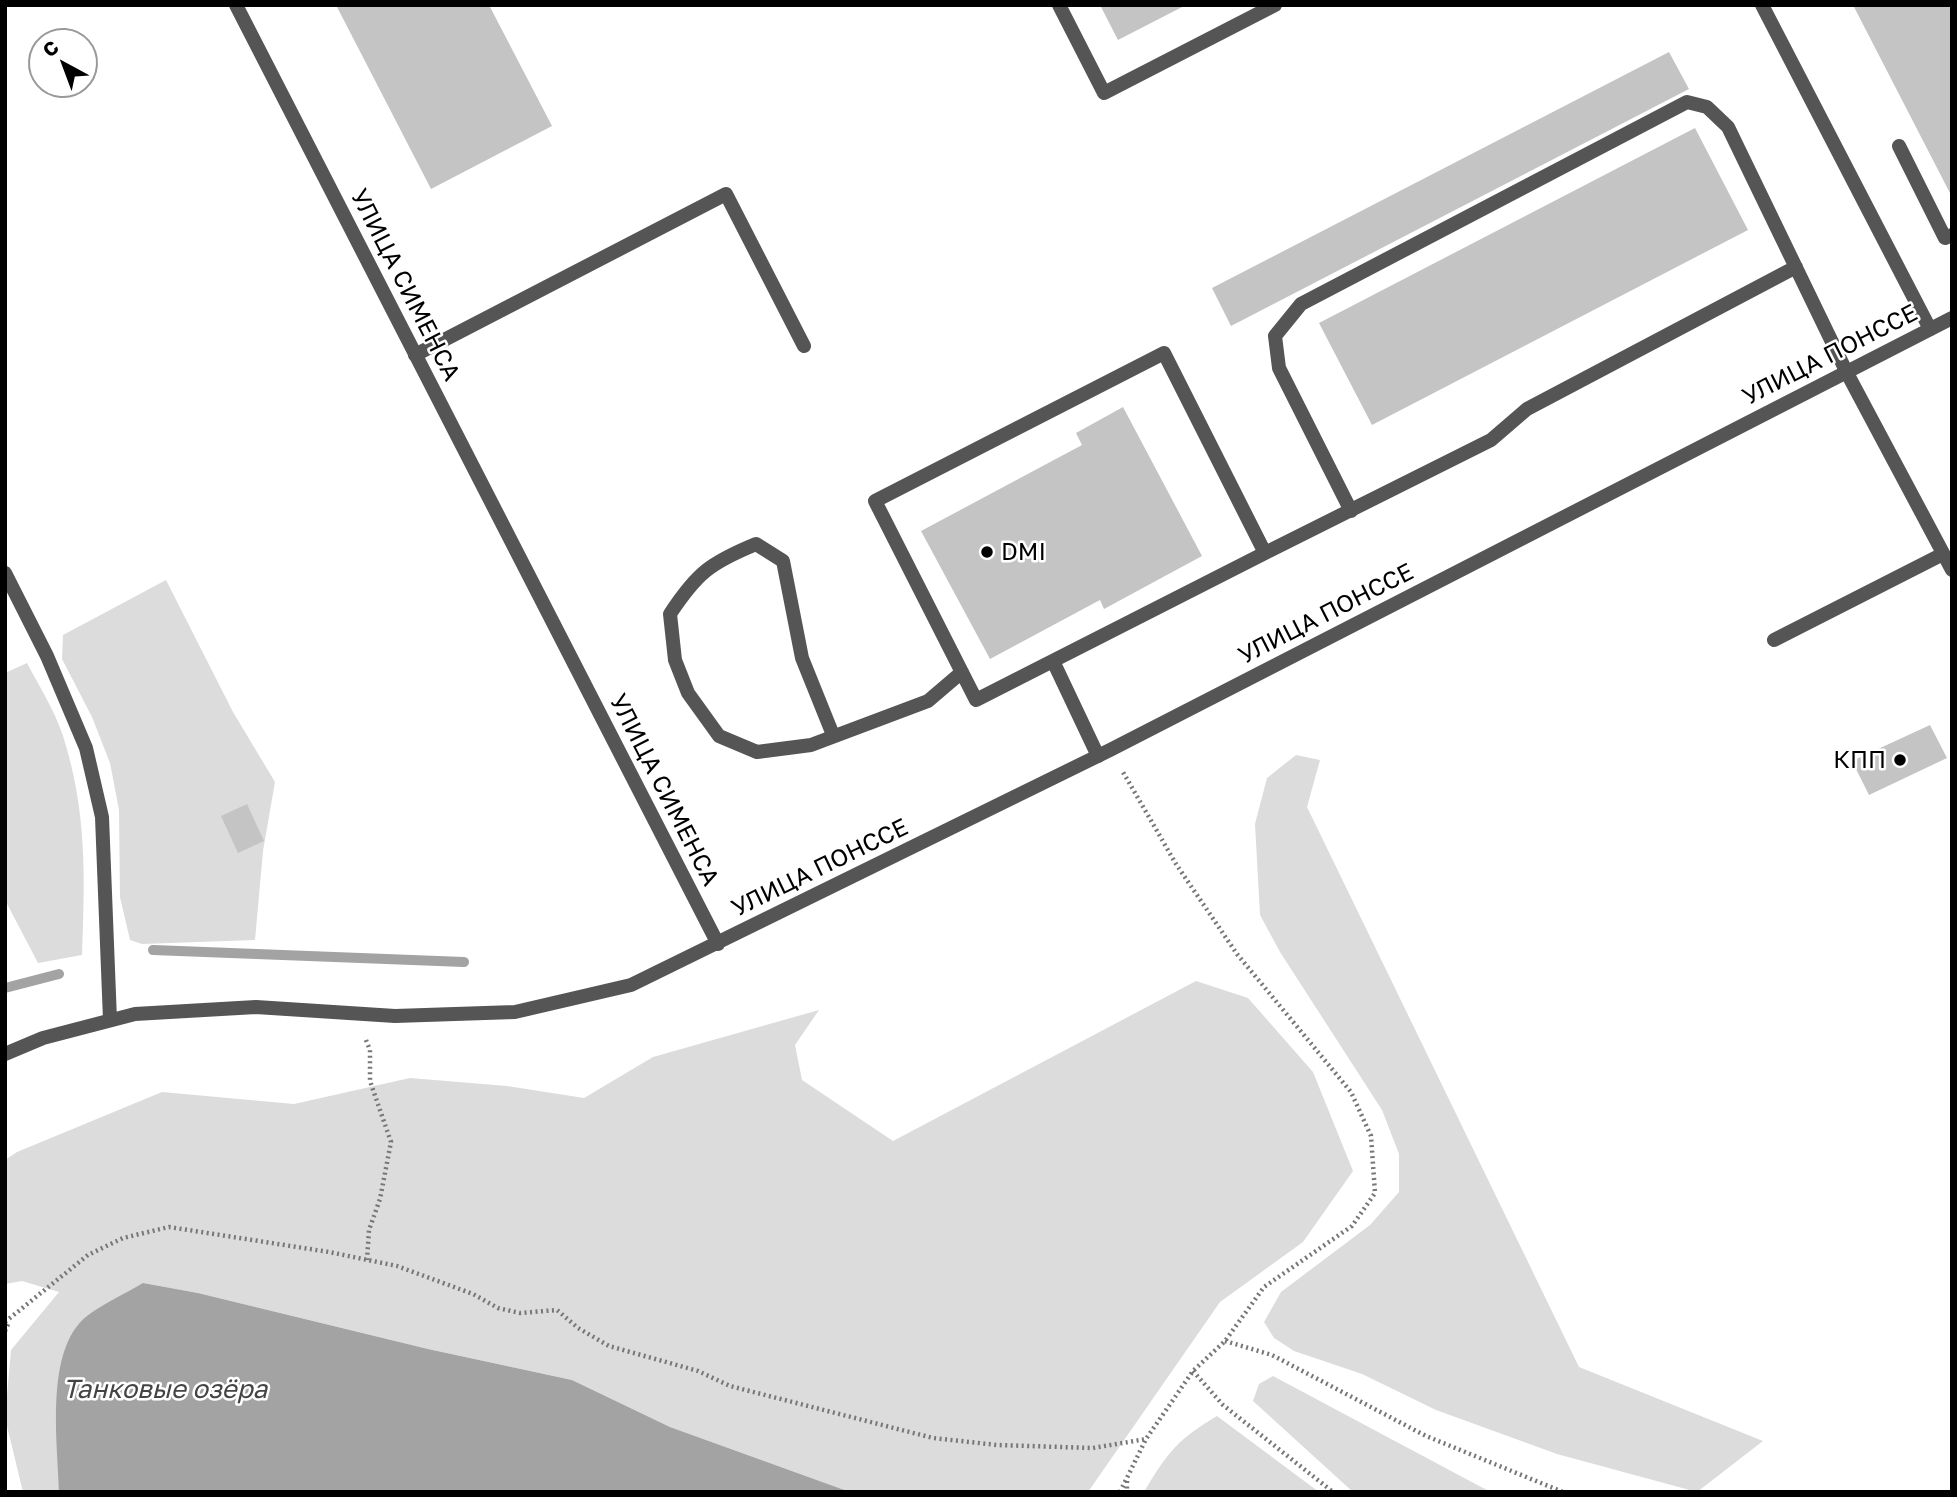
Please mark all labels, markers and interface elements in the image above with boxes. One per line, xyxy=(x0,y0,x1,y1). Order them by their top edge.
north arrow xyxy=(28,28,98,98)
text: С xyxy=(38,35,63,61)
street label: УЛИЦА СИМЕНСА xyxy=(344,184,466,386)
street label: УЛИЦА ПОНССЕ xyxy=(1738,298,1922,412)
place label: DMI xyxy=(1001,538,1046,566)
marker: DMI xyxy=(979,544,995,560)
street label: УЛИЦА ПОНССЕ xyxy=(1234,557,1418,671)
street label: УЛИЦА СИМЕНСА xyxy=(603,689,725,891)
place label: КПП xyxy=(1833,746,1886,774)
marker: КПП xyxy=(1892,752,1908,768)
street label: УЛИЦА ПОНССЕ xyxy=(727,813,913,923)
water label: Танковые озёра xyxy=(63,1374,267,1406)

